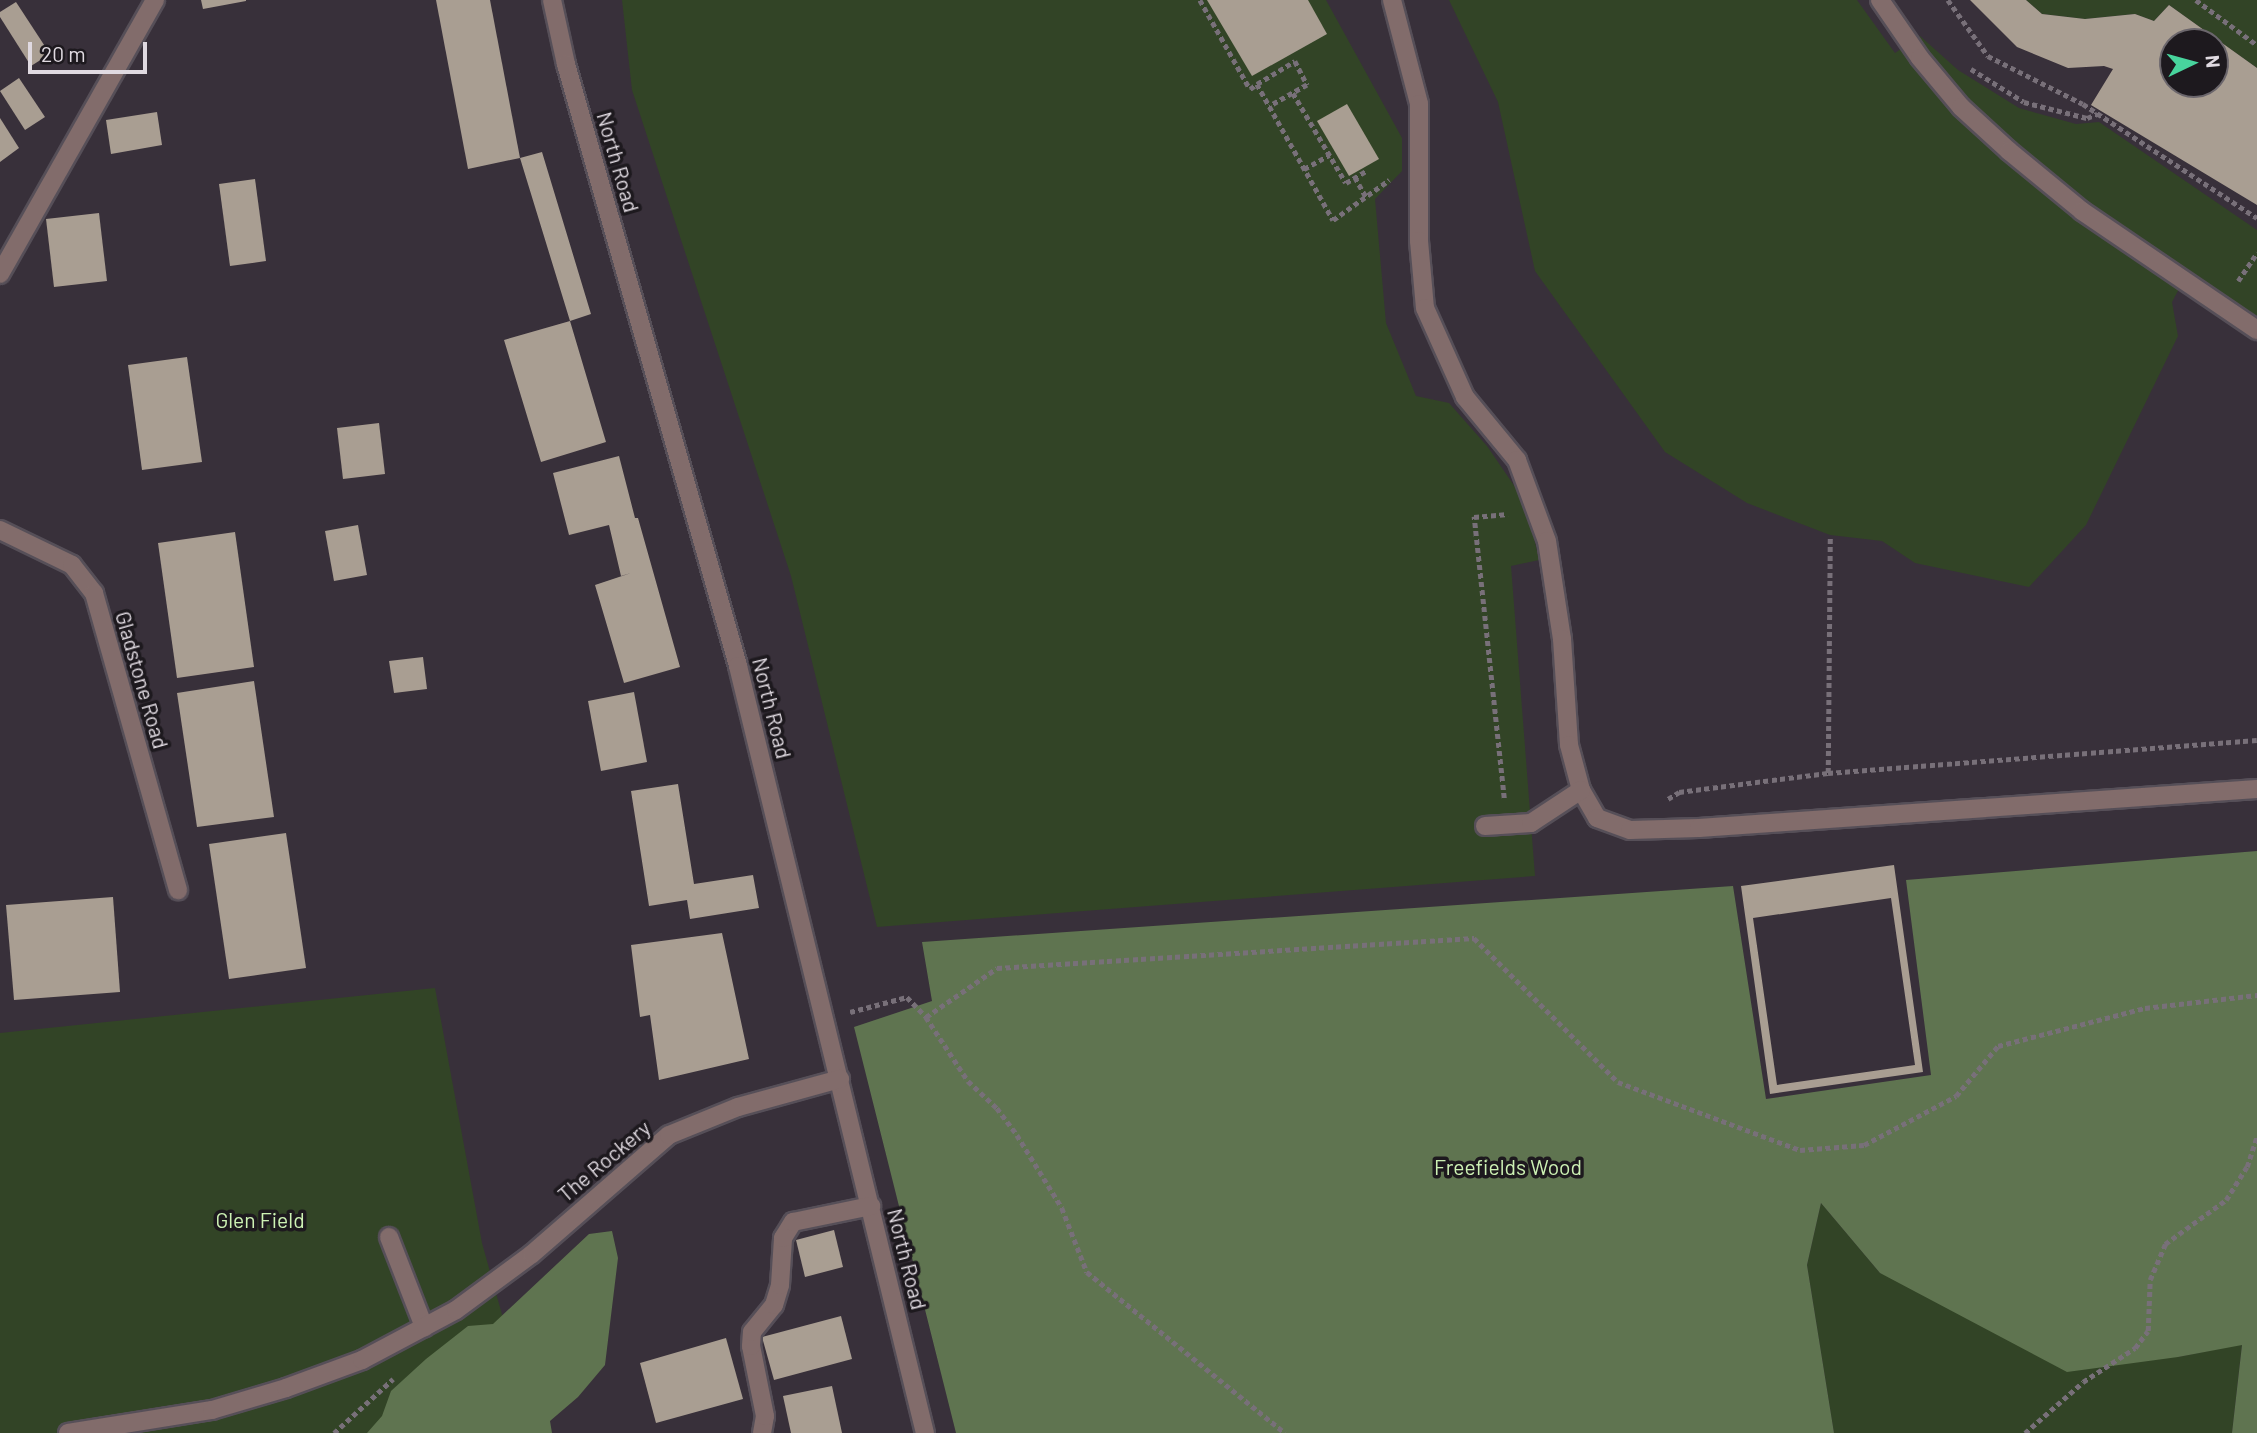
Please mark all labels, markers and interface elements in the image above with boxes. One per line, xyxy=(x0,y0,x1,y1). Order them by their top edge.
scale bar xyxy=(32,28,150,72)
north arrow xyxy=(2159,28,2229,98)
text: 20 m xyxy=(41,41,86,66)
text: N xyxy=(2201,54,2225,69)
street label: North Road xyxy=(592,109,644,215)
street label: Gladstone Road xyxy=(110,608,174,752)
street label: North Road xyxy=(747,655,797,761)
street label: The Rockery xyxy=(553,1115,655,1207)
park label: Freefields Wood xyxy=(1434,1154,1582,1180)
street label: North Road xyxy=(882,1206,932,1312)
park label: Glen Field xyxy=(215,1207,305,1233)

